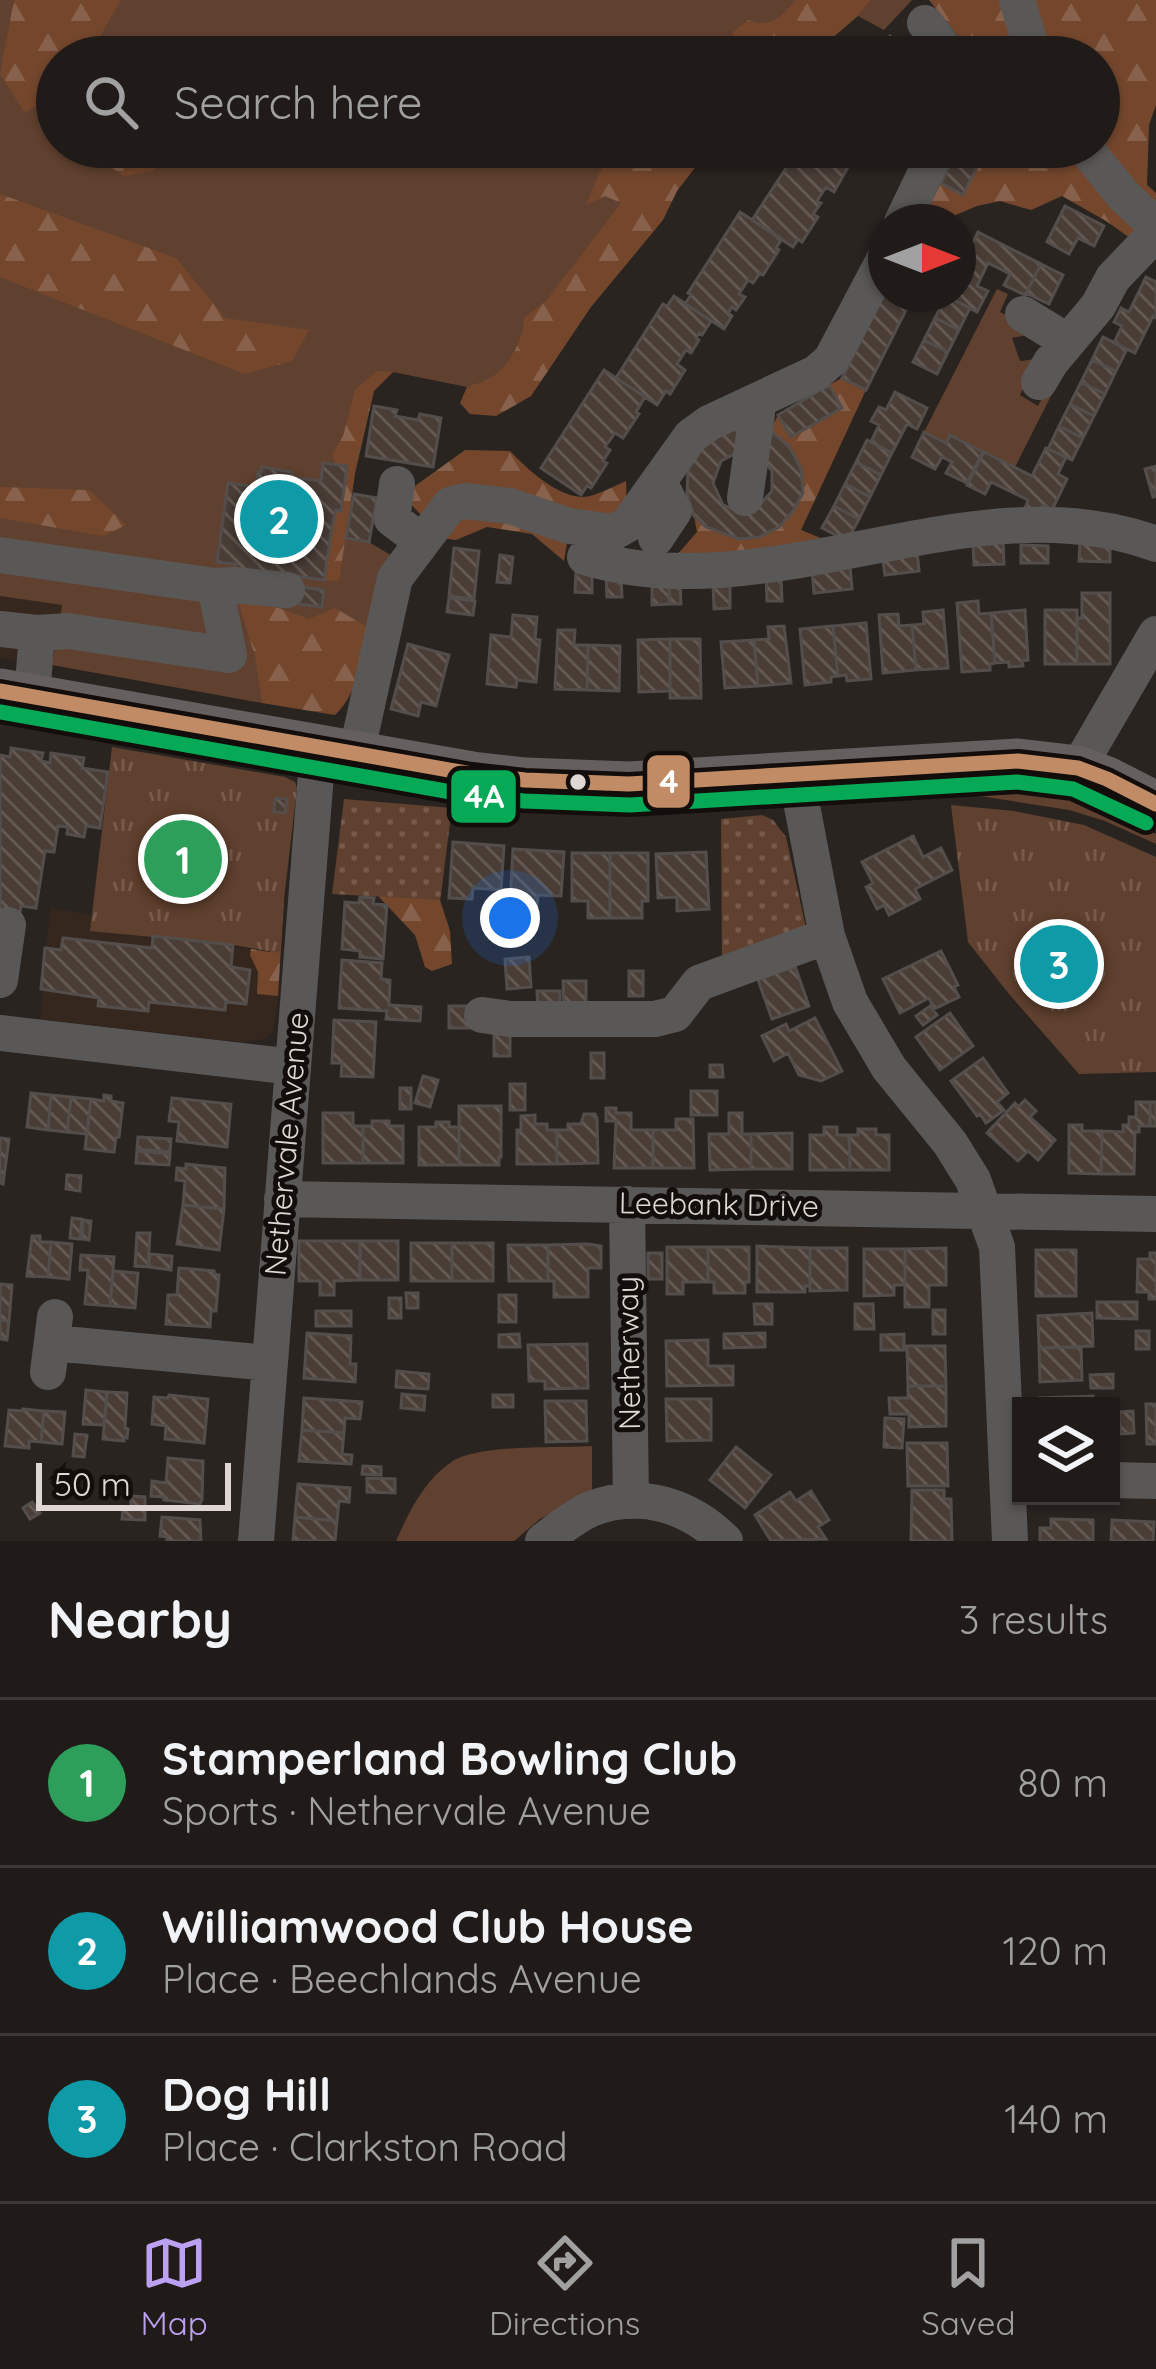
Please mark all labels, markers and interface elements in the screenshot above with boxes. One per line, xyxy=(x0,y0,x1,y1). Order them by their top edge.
search box xyxy=(36,36,1120,168)
icon: search xyxy=(78,69,144,135)
text: Search here xyxy=(174,74,422,130)
north arrow xyxy=(868,204,976,312)
pin: 2 xyxy=(240,474,318,564)
line badge: 4 xyxy=(645,753,692,810)
text: 4 xyxy=(659,760,679,801)
line badge: 4A xyxy=(449,768,518,825)
unlabelled marker xyxy=(567,771,589,793)
text: 4A xyxy=(464,775,504,816)
pin: 1 xyxy=(144,814,222,904)
your location xyxy=(480,888,540,948)
pin: 3 xyxy=(1020,919,1098,1009)
street label: Nethervale Avenue xyxy=(256,1011,316,1277)
street label: Leebank Drive xyxy=(619,1183,819,1225)
street label: Netherway xyxy=(608,1276,648,1430)
map controls xyxy=(1012,1397,1120,1505)
button: layers xyxy=(1012,1397,1120,1505)
scale bar xyxy=(36,1457,231,1510)
text: 50 m xyxy=(54,1463,131,1504)
text: Nearby xyxy=(48,1587,232,1651)
text: 3 results xyxy=(959,1595,1108,1644)
text: Stamperland Bowling Club xyxy=(162,1730,737,1786)
text: 1 xyxy=(79,1758,95,1807)
text: 80 m xyxy=(1018,1758,1108,1807)
text: Sports · Nethervale Avenue xyxy=(162,1786,651,1835)
text: Williamwood Club House xyxy=(162,1898,694,1954)
text: 2 xyxy=(76,1926,98,1975)
text: 120 m xyxy=(1003,1926,1108,1975)
text: Place · Beechlands Avenue xyxy=(162,1954,642,2003)
text: Dog Hill xyxy=(162,2066,331,2122)
text: 3 xyxy=(77,2094,97,2143)
text: 140 m xyxy=(1004,2094,1108,2143)
text: Place · Clarkston Road xyxy=(162,2122,568,2171)
tab: Map xyxy=(141,2230,208,2343)
tab: Directions xyxy=(489,2230,640,2343)
tab: Saved xyxy=(921,2230,1015,2343)

